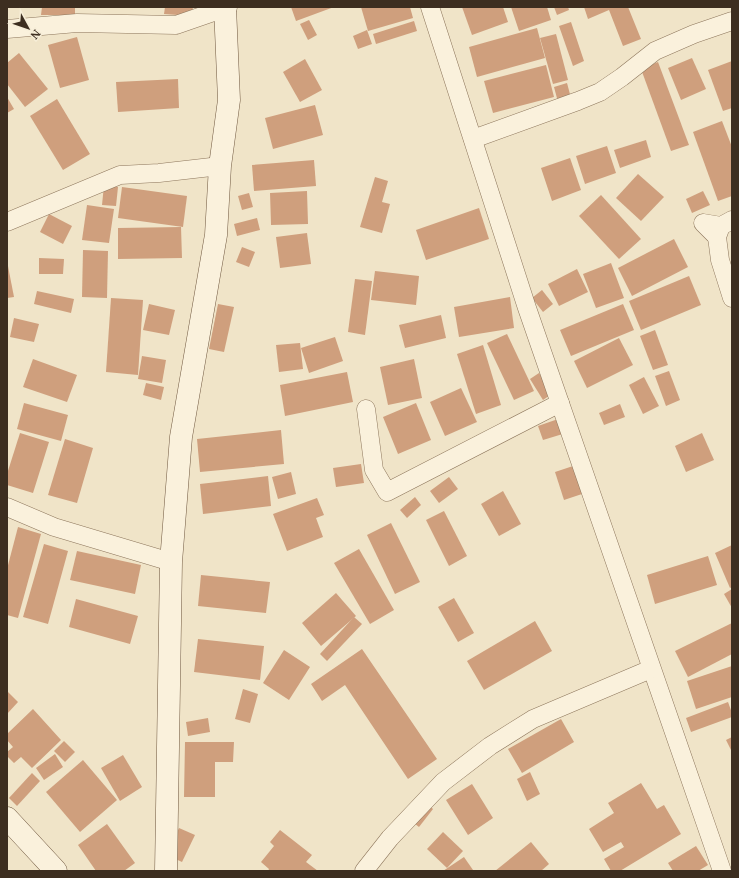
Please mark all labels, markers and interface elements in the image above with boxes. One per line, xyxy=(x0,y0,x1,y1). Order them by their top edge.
north arrow xyxy=(8,8,48,48)
text: N xyxy=(27,27,44,43)

